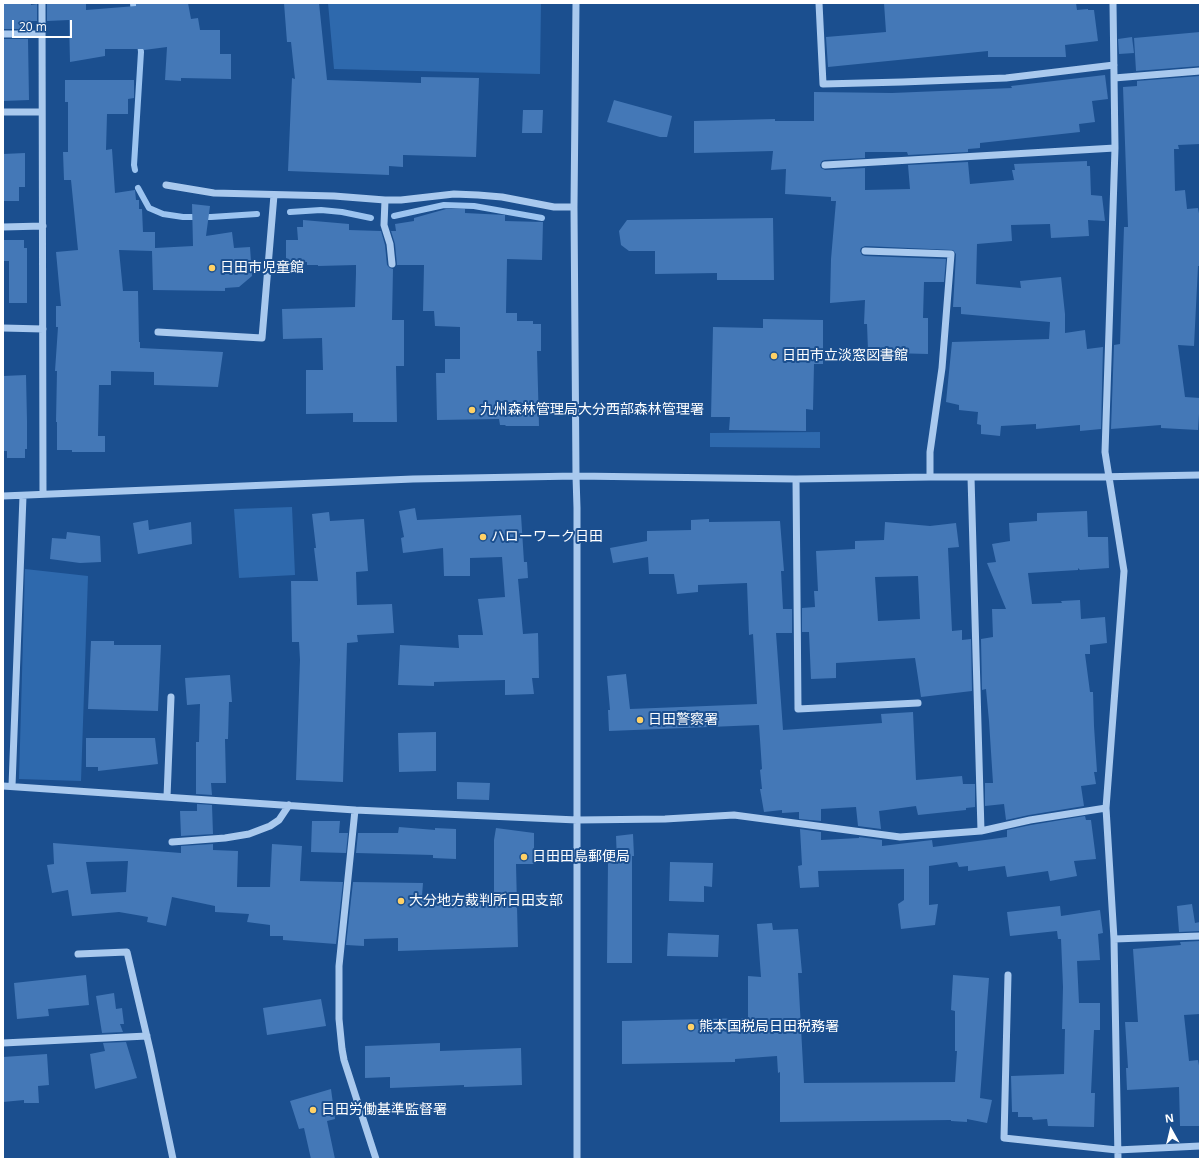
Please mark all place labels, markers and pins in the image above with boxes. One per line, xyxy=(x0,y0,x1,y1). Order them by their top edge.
place label: 日田市児童館 xyxy=(220,260,304,276)
marker: 日田市児童館 xyxy=(207,263,217,273)
place label: 日田市立淡窓図書館 xyxy=(782,348,908,364)
marker: 日田市立淡窓図書館 xyxy=(769,351,779,361)
place label: 九州森林管理局大分西部森林管理署 xyxy=(480,402,704,418)
marker: 九州森林管理局大分西部森林管理署 xyxy=(467,405,477,415)
place label: ハローワーク日田 xyxy=(491,529,603,545)
marker: ハローワーク日田 xyxy=(478,532,488,542)
place label: 日田警察署 xyxy=(648,712,718,728)
marker: 日田警察署 xyxy=(635,715,645,725)
place label: 日田田島郵便局 xyxy=(532,849,630,865)
marker: 日田田島郵便局 xyxy=(519,852,529,862)
place label: 大分地方裁判所日田支部 xyxy=(409,893,563,909)
marker: 大分地方裁判所日田支部 xyxy=(396,896,406,906)
place label: 熊本国税局日田税務署 xyxy=(699,1019,839,1035)
marker: 熊本国税局日田税務署 xyxy=(686,1022,696,1032)
place label: 日田労働基準監督署 xyxy=(321,1102,447,1118)
marker: 日田労働基準監督署 xyxy=(308,1105,318,1115)

